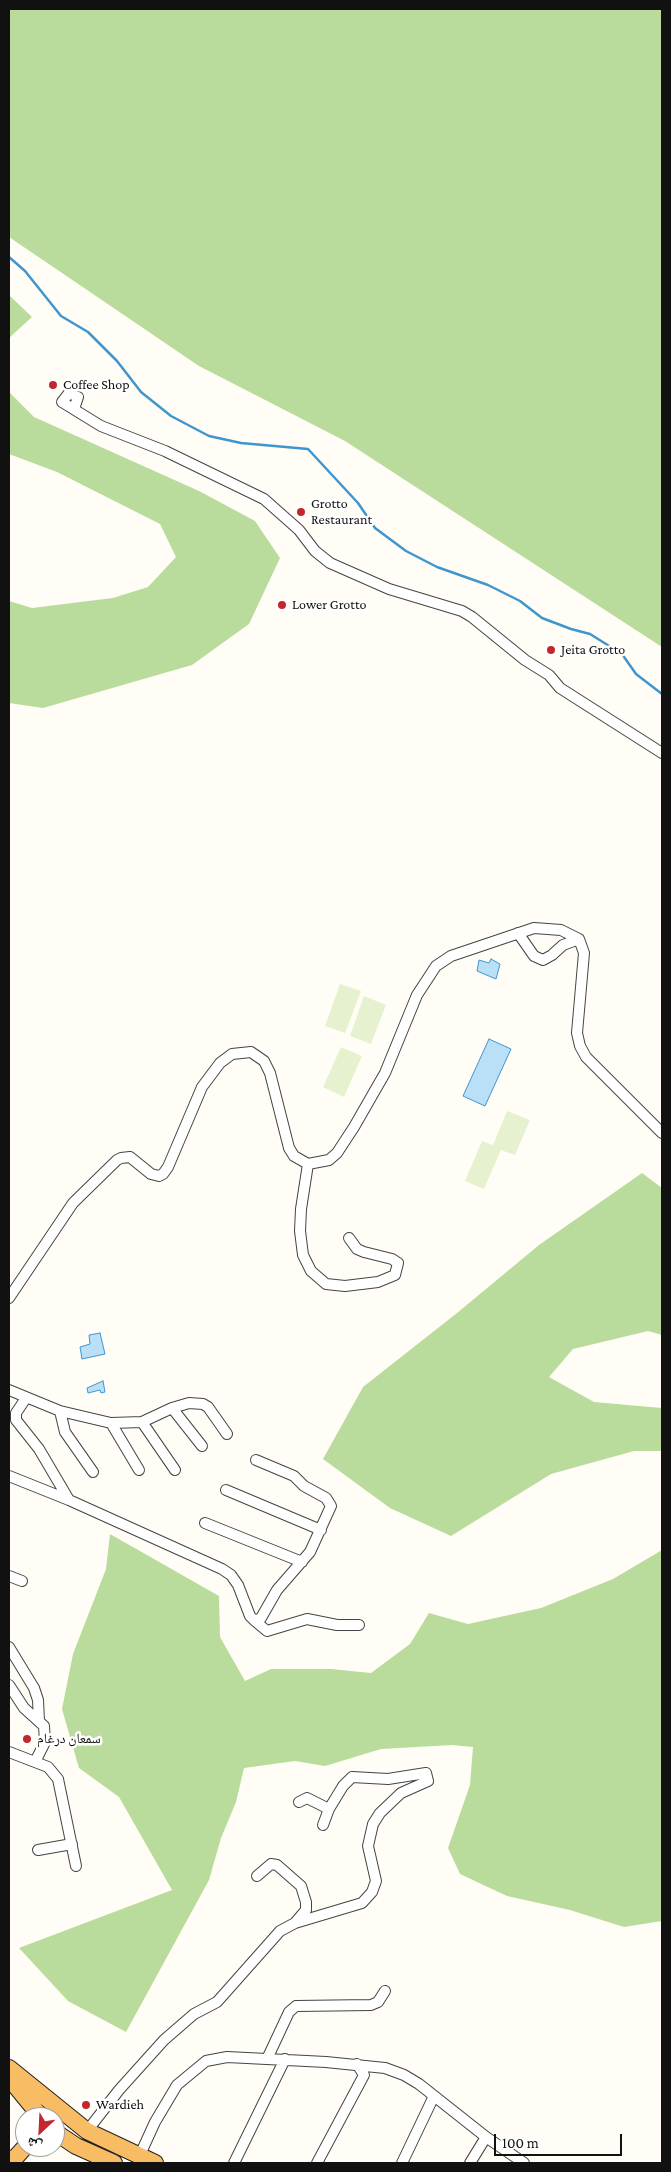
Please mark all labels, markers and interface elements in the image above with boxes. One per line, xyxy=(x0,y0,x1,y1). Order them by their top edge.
place label: Coffee Shop xyxy=(63,377,130,393)
marker: Coffee Shop xyxy=(47,379,59,391)
place label: Grotto Restaurant xyxy=(311,496,372,528)
marker: Grotto Restaurant xyxy=(295,506,307,518)
place label: Lower Grotto xyxy=(292,597,366,613)
marker: Lower Grotto xyxy=(276,599,288,611)
place label: Jeita Grotto xyxy=(561,642,625,658)
marker: Jeita Grotto xyxy=(545,644,557,656)
place label: سمعان درغام xyxy=(37,1731,101,1747)
marker: سمعان درغام xyxy=(21,1733,33,1745)
place label: Wardieh xyxy=(96,2097,144,2113)
marker: Wardieh xyxy=(80,2099,92,2111)
north arrow xyxy=(15,2107,65,2157)
scale bar xyxy=(496,2124,624,2156)
text: ش xyxy=(24,2134,44,2155)
text: 100 m xyxy=(502,2135,539,2151)

